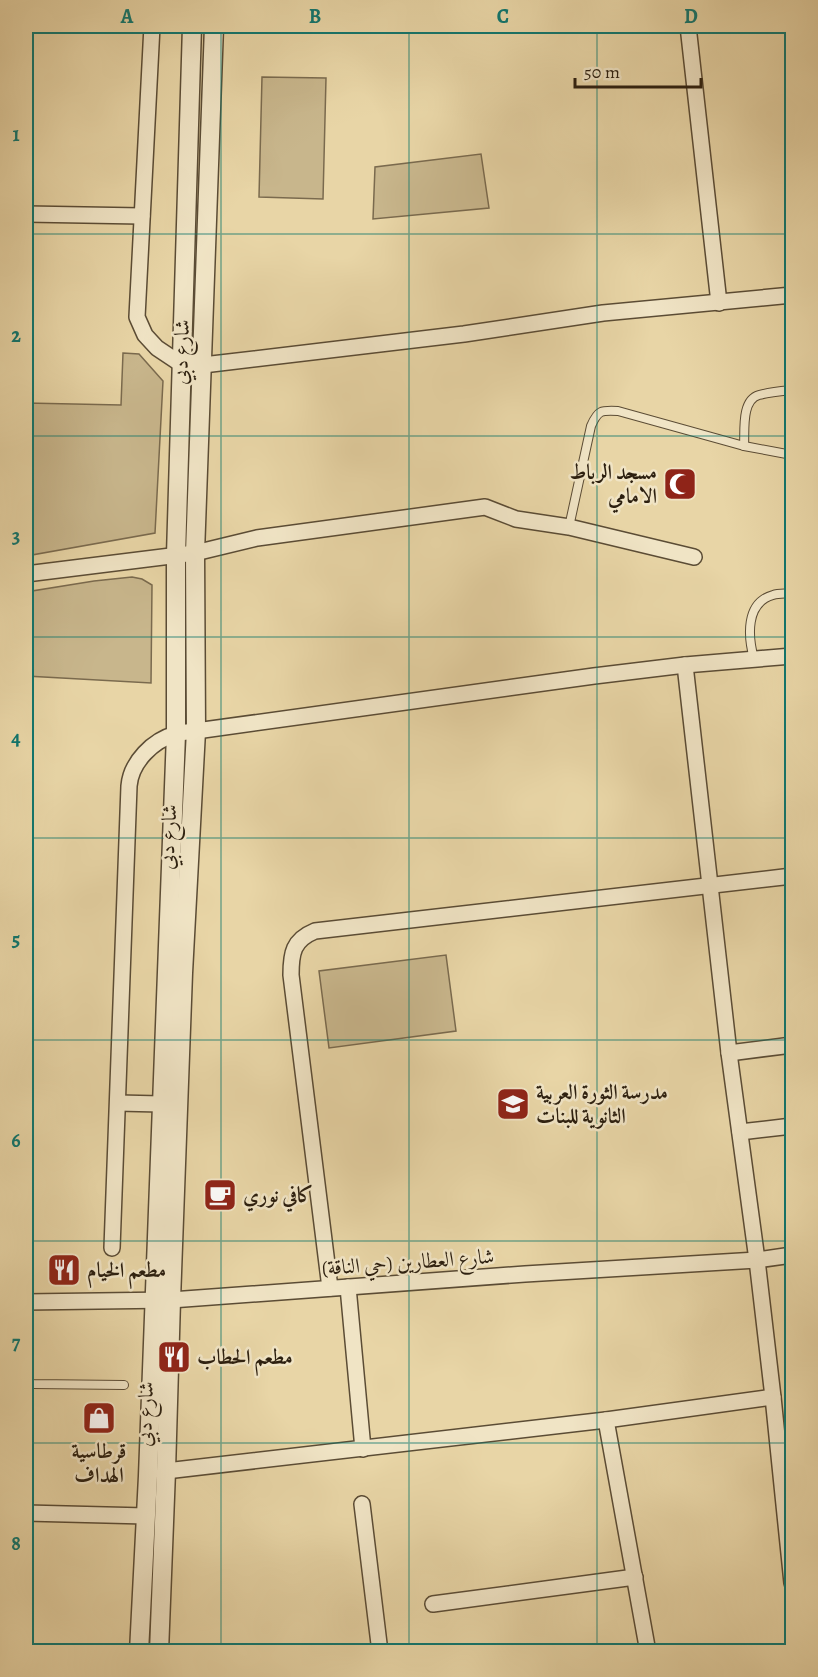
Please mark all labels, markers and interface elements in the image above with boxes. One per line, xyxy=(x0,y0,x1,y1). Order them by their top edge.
text: A xyxy=(120,3,134,30)
text: B xyxy=(309,3,321,30)
text: C xyxy=(497,3,509,30)
text: D xyxy=(684,3,698,30)
scale bar xyxy=(575,51,701,89)
text: 50 m xyxy=(584,60,620,84)
text: 1 xyxy=(12,121,20,148)
street label: شارع دبي xyxy=(166,319,200,385)
text: 2 xyxy=(11,322,21,349)
place label: مسجد الرباط الامامي xyxy=(570,458,657,514)
mosque icon: مسجد الرباط الامامي xyxy=(662,466,698,502)
text: 3 xyxy=(12,523,20,550)
text: 4 xyxy=(11,725,21,752)
street label: شارع دبي xyxy=(152,804,188,871)
text: 5 xyxy=(12,926,20,953)
place label: مدرسة الثورة العربية الثانوية للبنات xyxy=(536,1078,668,1130)
school or university icon: مدرسة الثورة العربية الثانوية للبنات xyxy=(495,1086,531,1122)
text: 6 xyxy=(11,1127,21,1154)
cafe icon: كافي نوري xyxy=(202,1177,238,1213)
place label: كافي نوري xyxy=(243,1181,314,1213)
street label: شارع العطارين (حي الناقة) xyxy=(321,1242,496,1286)
restaurant icon: مطعم الخيام xyxy=(46,1252,82,1288)
place label: مطعم الخيام xyxy=(87,1256,166,1289)
text: 7 xyxy=(12,1329,21,1356)
restaurant icon: مطعم الحطاب xyxy=(156,1339,192,1375)
place label: مطعم الحطاب xyxy=(197,1343,293,1376)
street label: شارع دبي xyxy=(130,1381,164,1447)
shop icon: قرطاسية الهداف xyxy=(81,1400,117,1436)
place label: قرطاسية الهداف xyxy=(71,1437,127,1489)
text: 8 xyxy=(11,1530,21,1557)

